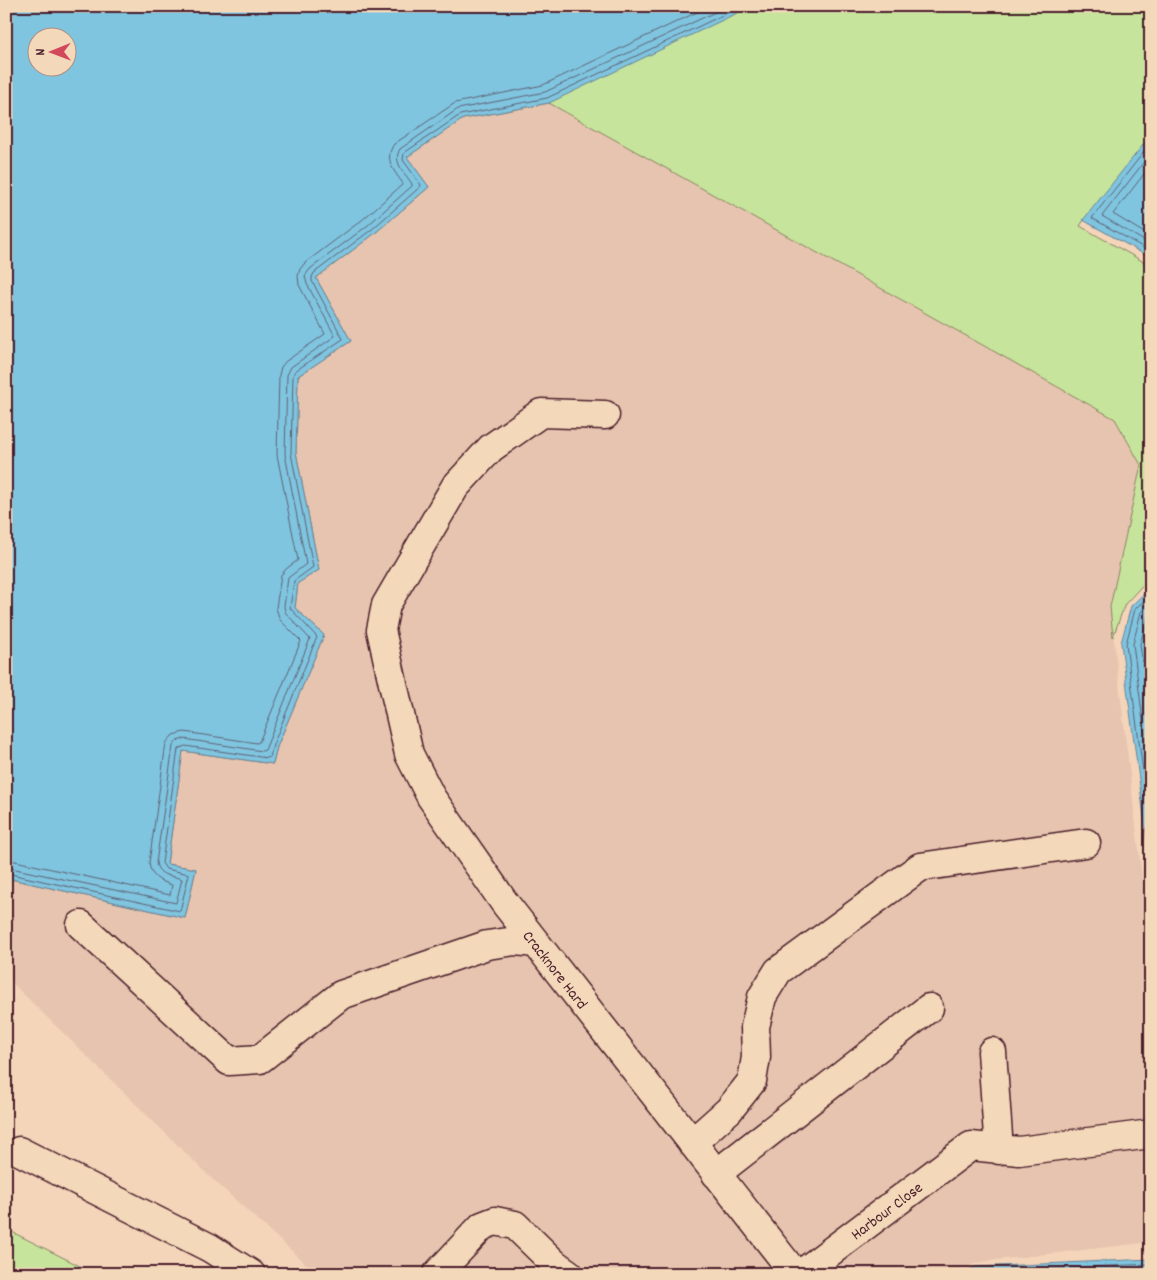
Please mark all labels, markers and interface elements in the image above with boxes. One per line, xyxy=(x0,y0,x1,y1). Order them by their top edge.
north arrow xyxy=(28,28,78,78)
text: N xyxy=(31,48,51,56)
street label: Cracknore Hard xyxy=(516,926,592,1015)
street label: Harbour Close xyxy=(847,1177,928,1247)

